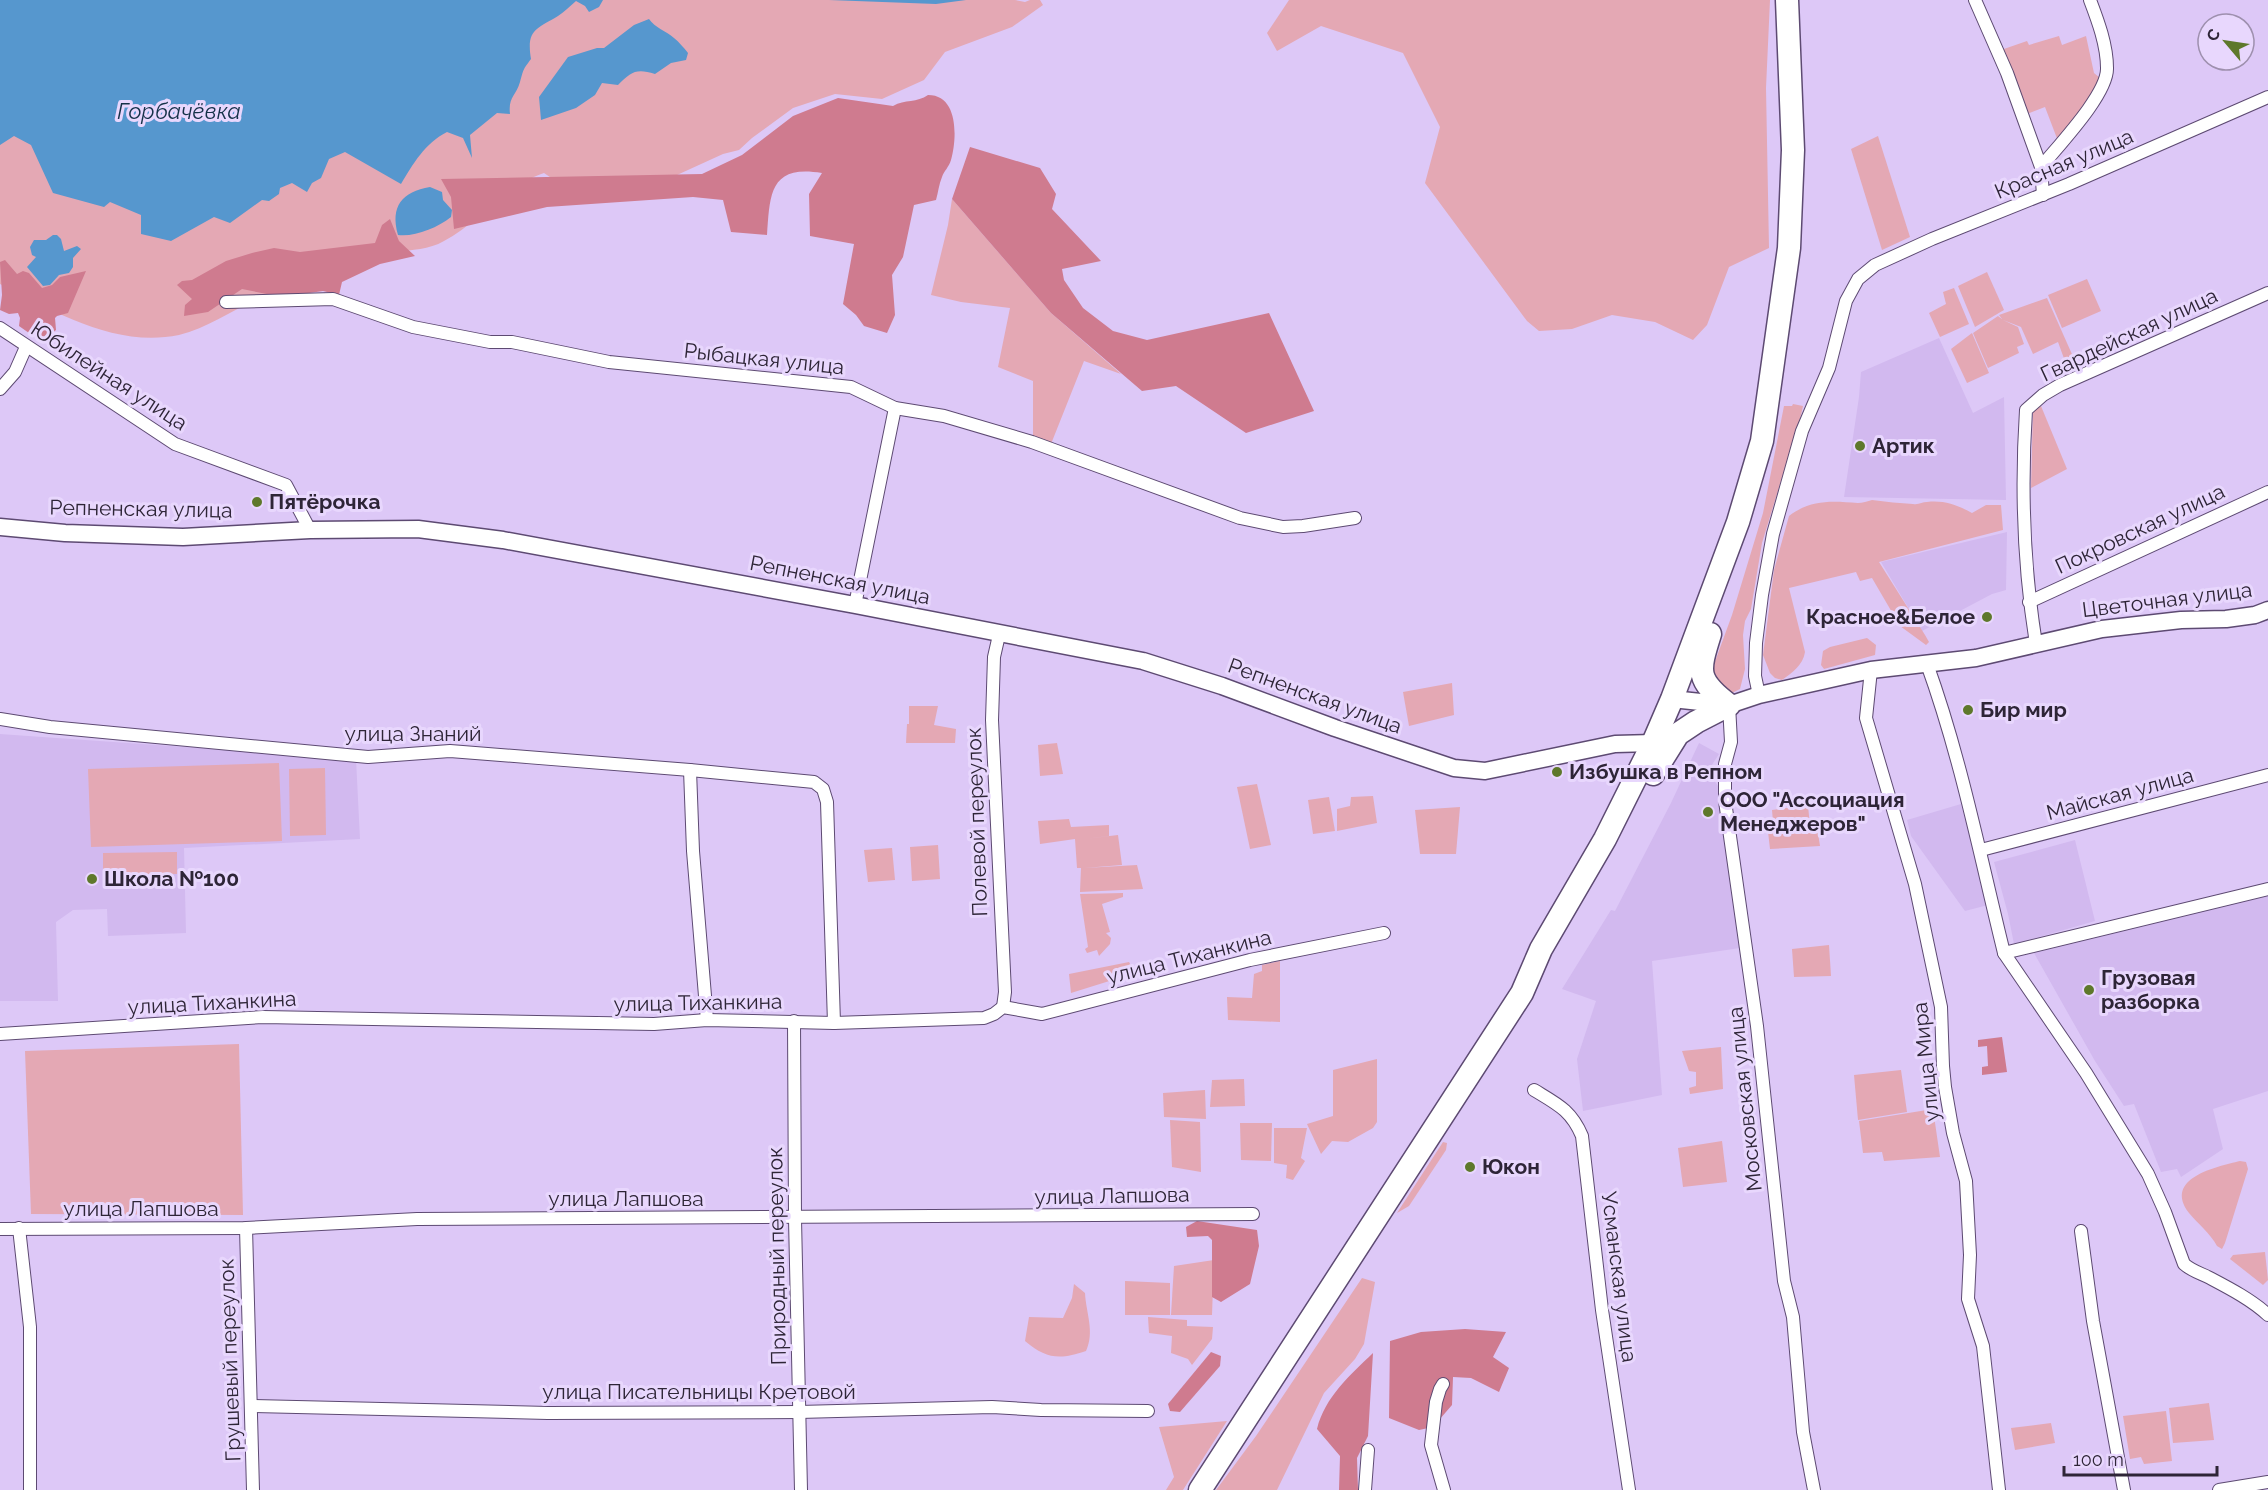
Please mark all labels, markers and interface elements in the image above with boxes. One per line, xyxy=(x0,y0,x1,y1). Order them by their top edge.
north arrow xyxy=(2196,12,2256,72)
text: С xyxy=(2202,26,2224,44)
water label: Горбачёвка xyxy=(117,98,241,124)
street label: Красная улица xyxy=(1991,123,2137,204)
street label: Гвардейская улица xyxy=(2036,283,2221,387)
street label: Юбилейная улица xyxy=(26,316,192,435)
street label: Рыбацкая улица xyxy=(683,338,845,379)
place label: Артик xyxy=(1872,433,1935,458)
marker: Артик xyxy=(1853,439,1867,453)
street label: Покровская улица xyxy=(2051,478,2228,579)
place label: Пятёрочка xyxy=(269,489,381,514)
street label: Репненская улица xyxy=(49,494,233,523)
marker: Пятёрочка xyxy=(250,495,264,509)
street label: Репненская улица xyxy=(748,550,932,609)
street label: Цветочная улица xyxy=(2081,577,2253,622)
place label: Красное&Белое xyxy=(1806,604,1975,629)
marker: Красное&Белое xyxy=(1980,610,1994,624)
street label: Репненская улица xyxy=(1225,652,1405,739)
place label: Бир мир xyxy=(1980,697,2067,722)
marker: Бир мир xyxy=(1961,703,1975,717)
street label: улица Знаний xyxy=(344,721,482,746)
street label: Полевой переулок xyxy=(961,727,992,917)
place label: Избушка в Репном xyxy=(1569,759,1762,784)
street label: Майская улица xyxy=(2044,762,2196,825)
marker: Избушка в Репном xyxy=(1550,765,1564,779)
place label: ООО "Ассоциация Менеджеров" xyxy=(1720,787,1905,836)
marker: ООО "Ассоциация Менеджеров" xyxy=(1701,805,1715,819)
place label: Школа №100 xyxy=(104,866,239,891)
marker: Школа №100 xyxy=(85,872,99,886)
street label: улица Тиханкина xyxy=(1104,924,1274,989)
place label: Грузовая разборка xyxy=(2101,965,2200,1014)
marker: Грузовая разборка xyxy=(2082,983,2096,997)
street label: улица Тиханкина xyxy=(127,986,297,1019)
street label: улица Тиханкина xyxy=(613,989,783,1016)
street label: улица Мира xyxy=(1907,1001,1944,1123)
street label: Московская улица xyxy=(1722,1006,1767,1192)
street label: Природный переулок xyxy=(762,1147,791,1365)
place label: Юкон xyxy=(1482,1154,1540,1179)
marker: Юкон xyxy=(1463,1160,1477,1174)
street label: улица Лапшова xyxy=(1034,1182,1190,1209)
street label: улица Лапшова xyxy=(548,1186,704,1211)
street label: Усманская улица xyxy=(1597,1190,1642,1364)
street label: улица Лапшова xyxy=(63,1196,219,1221)
street label: Грушевый переулок xyxy=(213,1258,246,1462)
street label: улица Писательницы Кретовой xyxy=(542,1379,856,1404)
scale bar xyxy=(2064,1439,2217,1477)
text: 100 m xyxy=(2073,1449,2124,1470)

